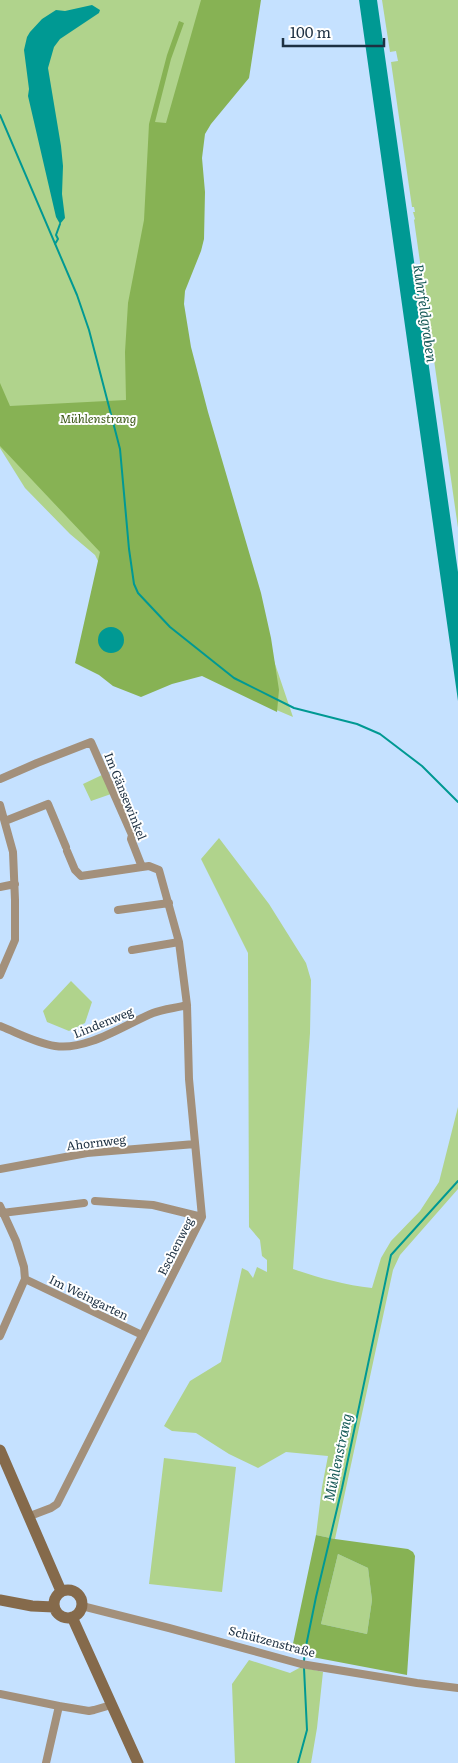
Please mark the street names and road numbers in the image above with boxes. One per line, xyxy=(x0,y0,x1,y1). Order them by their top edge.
street label: Im Gänsewinkel xyxy=(100,749,152,843)
street label: Lindenweg xyxy=(70,1002,136,1042)
street label: Ahornweg xyxy=(65,1129,127,1155)
street label: Eschenweg xyxy=(153,1213,198,1278)
street label: Im Weingarten xyxy=(46,1270,132,1324)
street label: Schützenstraße xyxy=(227,1621,317,1661)

